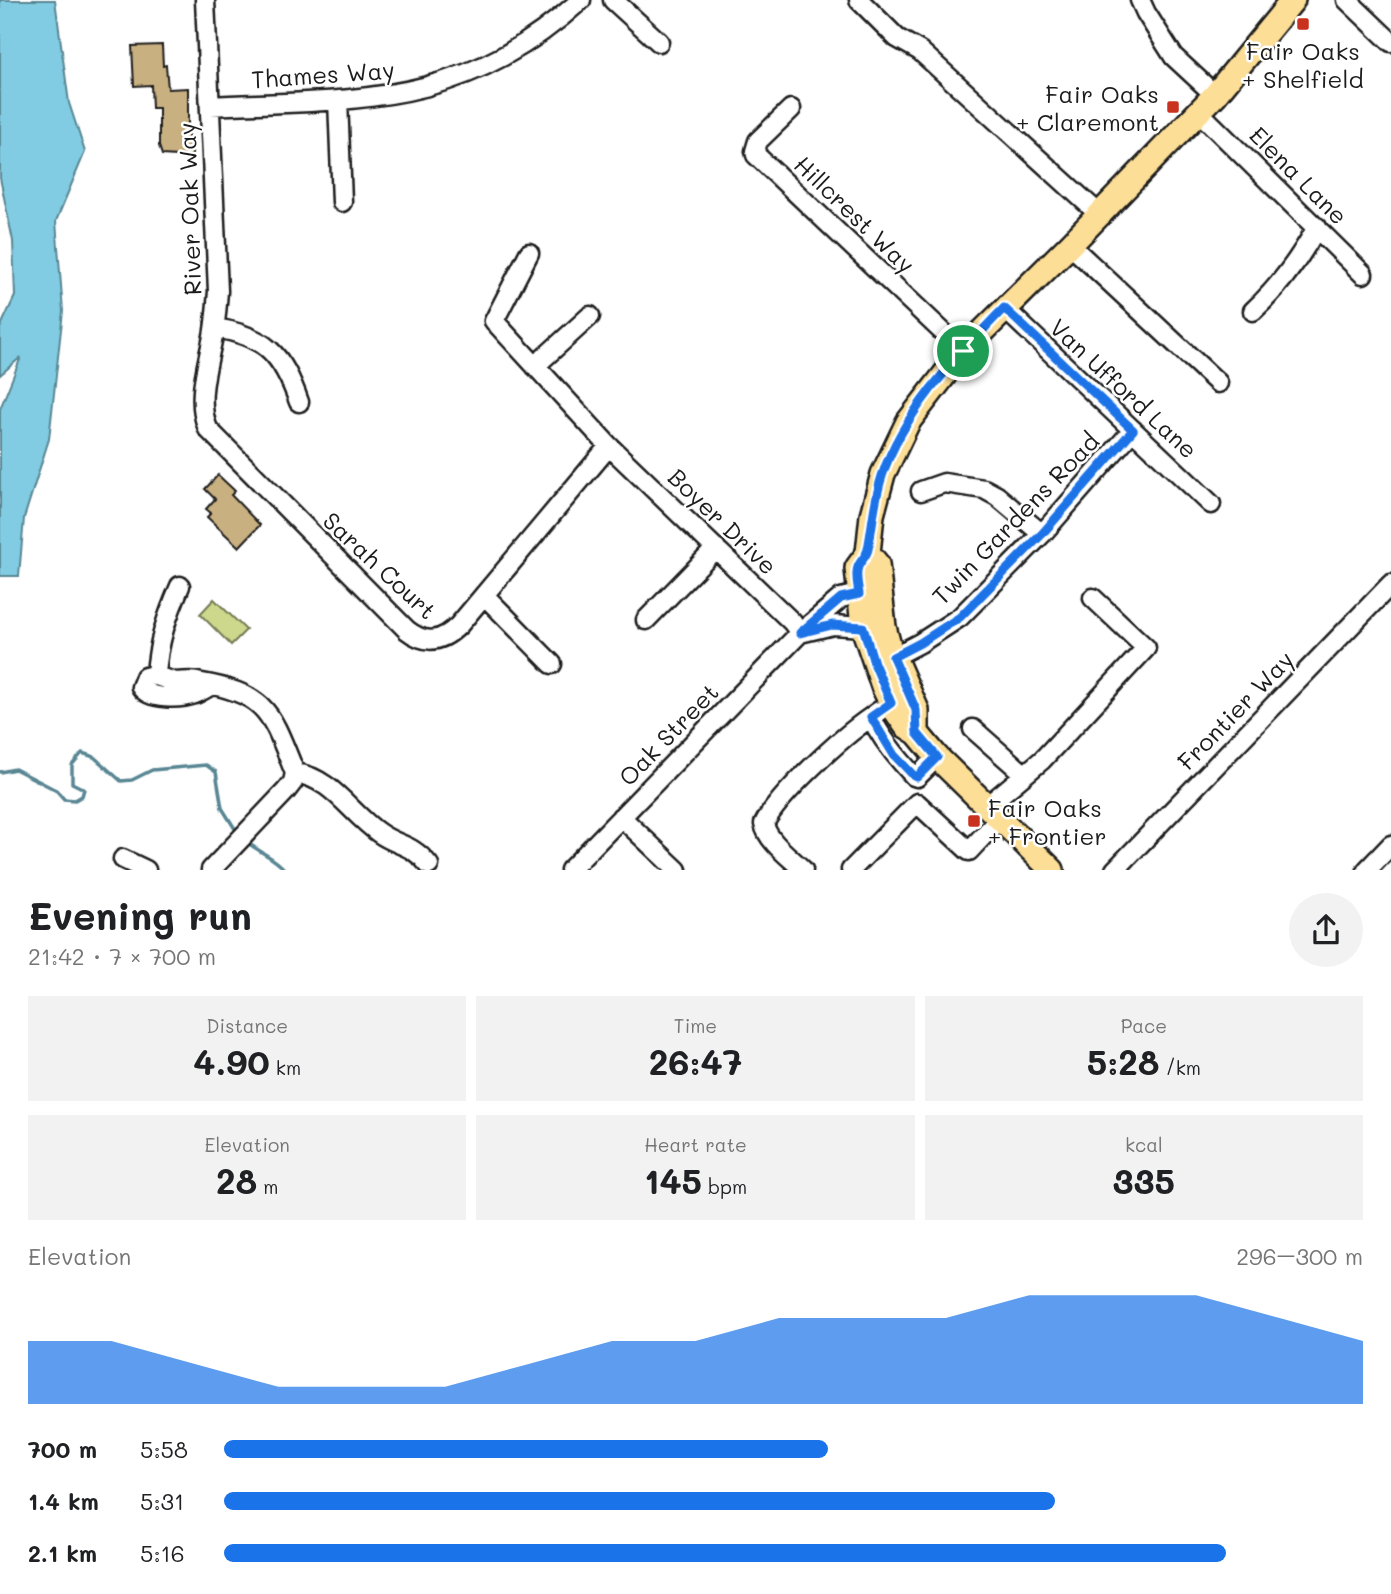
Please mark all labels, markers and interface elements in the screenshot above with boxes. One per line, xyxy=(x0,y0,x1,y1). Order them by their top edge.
marker: Fair Oaks + Shelfield xyxy=(1295,16,1311,32)
place label: Fair Oaks + Shelfield xyxy=(1242,35,1364,94)
street label: Thames Way xyxy=(250,54,396,94)
place label: Fair Oaks + Claremont xyxy=(1016,78,1159,137)
marker: Fair Oaks + Claremont xyxy=(1165,99,1181,115)
street label: Elena Lane xyxy=(1243,119,1355,231)
street label: River Oak Way xyxy=(170,122,208,296)
street label: Hillcrest Way xyxy=(788,149,922,279)
street label: Van Ufford Lane xyxy=(1044,312,1204,464)
pin xyxy=(933,321,993,381)
icon: arrive xyxy=(944,332,982,370)
street label: Twin Gardens Road xyxy=(925,425,1105,611)
street label: Boyer Drive xyxy=(662,461,784,581)
street label: Sarah Court xyxy=(317,505,443,625)
street label: Frontier Way xyxy=(1170,644,1300,776)
street label: Oak Street xyxy=(611,676,725,792)
place label: Fair Oaks + Frontier xyxy=(988,792,1106,851)
marker: Fair Oaks + Frontier xyxy=(966,813,982,829)
text: Evening run xyxy=(28,890,252,940)
button: share xyxy=(1289,893,1363,967)
text: 21:42 · 7 × 700 m xyxy=(28,941,216,971)
text: Distance xyxy=(206,1013,288,1038)
text: Time xyxy=(674,1013,717,1038)
text: Pace xyxy=(1121,1013,1167,1038)
text: 4.90 xyxy=(193,1038,270,1084)
text: 26:47 xyxy=(649,1038,742,1084)
text: 5:28 xyxy=(1087,1038,1160,1084)
text: km xyxy=(270,1055,301,1080)
text: /km xyxy=(1160,1055,1201,1080)
text: Elevation xyxy=(205,1132,290,1157)
text: Heart rate xyxy=(644,1132,747,1157)
text: kcal xyxy=(1125,1132,1163,1157)
text: 28 xyxy=(216,1157,257,1203)
text: 145 xyxy=(644,1157,702,1203)
text: 335 xyxy=(1113,1157,1175,1203)
text: m xyxy=(257,1174,278,1199)
text: bpm xyxy=(702,1174,747,1199)
text: Elevation xyxy=(28,1241,131,1271)
text: 296–300 m xyxy=(1236,1241,1363,1271)
text: 700 m xyxy=(28,1434,97,1464)
text: 5:58 xyxy=(140,1434,188,1464)
text: 1.4 km xyxy=(28,1486,99,1516)
text: 5:31 xyxy=(140,1486,184,1516)
text: 2.1 km xyxy=(28,1538,97,1568)
text: 5:16 xyxy=(140,1538,185,1568)

